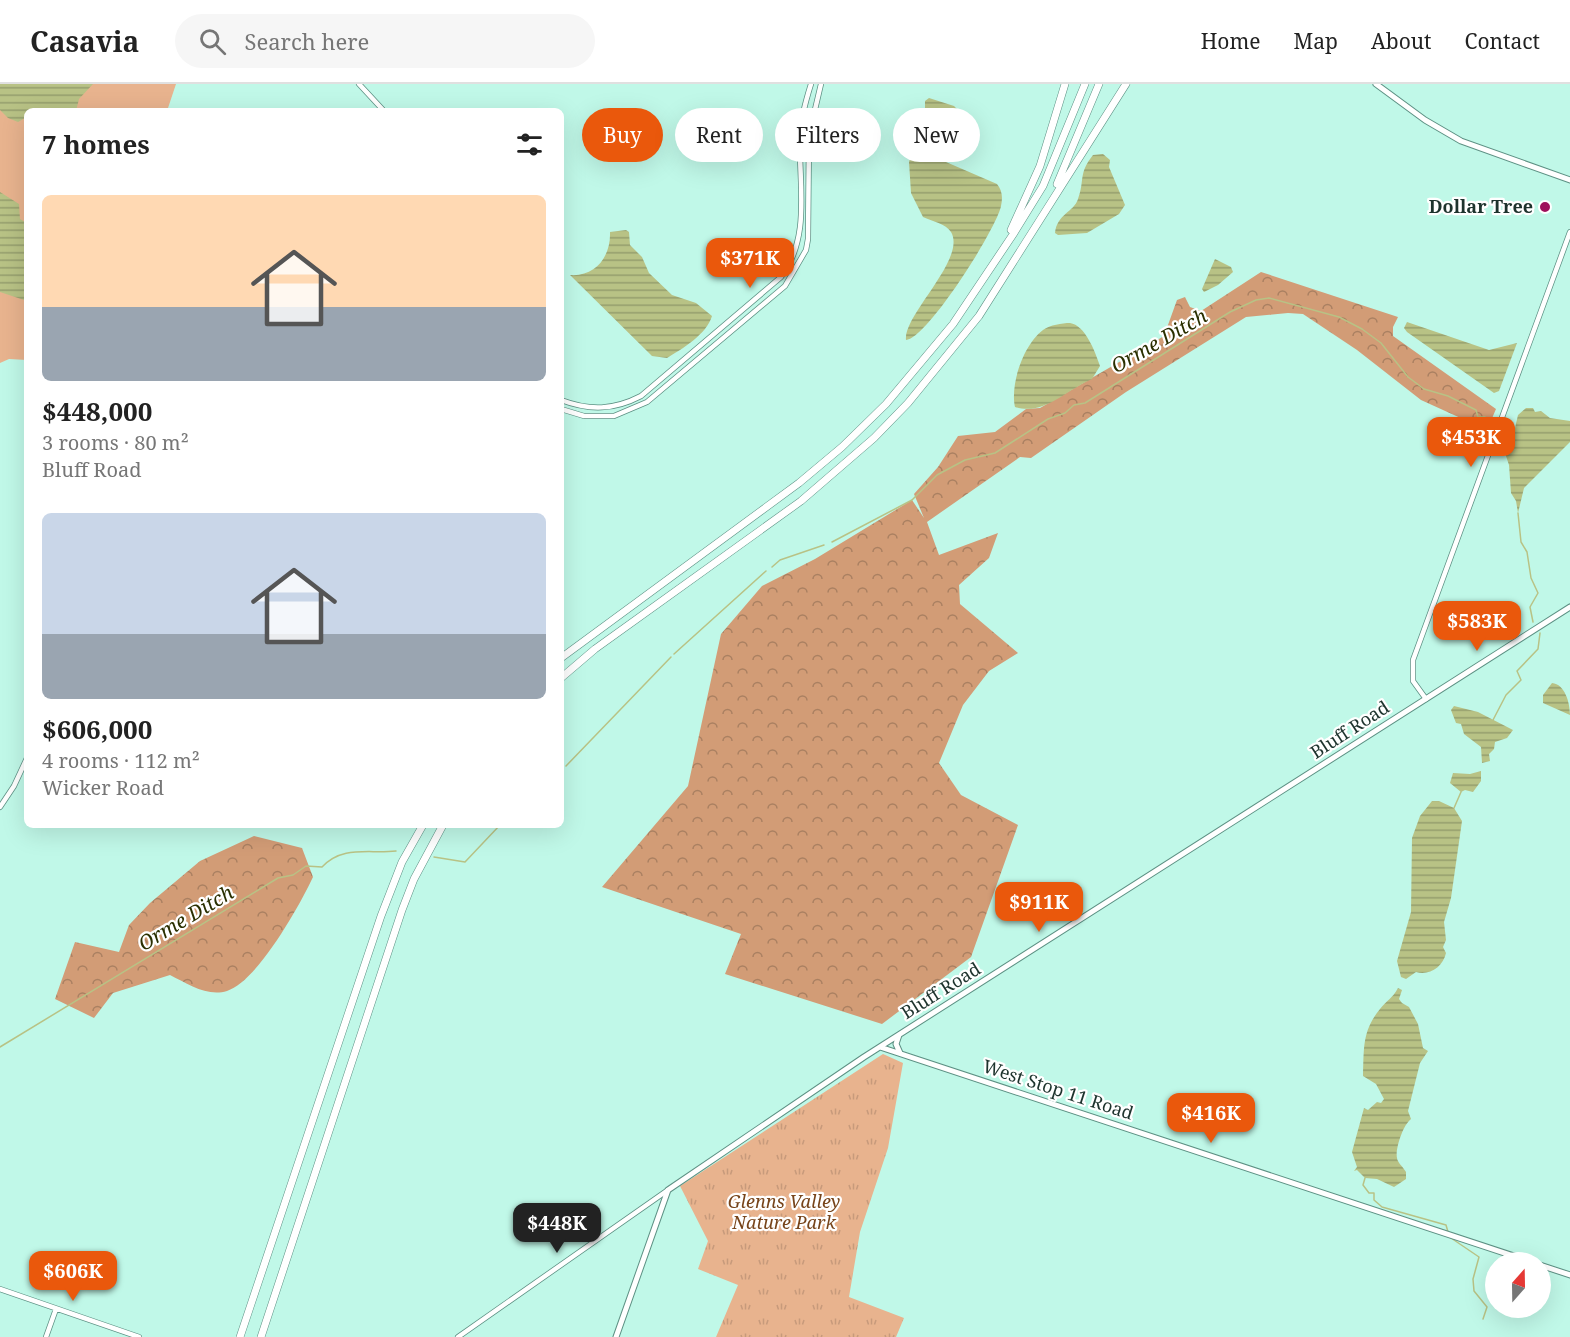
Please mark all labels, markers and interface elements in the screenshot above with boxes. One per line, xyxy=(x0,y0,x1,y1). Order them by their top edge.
search box xyxy=(175,14,595,68)
text: Casavia xyxy=(30,22,139,60)
icon: search xyxy=(196,25,229,58)
text: Search here xyxy=(244,26,369,56)
text: Home xyxy=(1201,27,1261,55)
text: Map xyxy=(1294,27,1338,55)
text: About xyxy=(1371,27,1432,55)
text: Contact xyxy=(1465,27,1540,55)
chip: Buy xyxy=(582,108,663,162)
chip: Rent xyxy=(675,108,763,162)
chip: Filters xyxy=(775,108,881,162)
chip: New xyxy=(893,108,980,162)
text: 7 homes xyxy=(42,126,150,162)
icon: filters xyxy=(513,128,546,161)
place label: Dollar Tree xyxy=(1429,194,1533,218)
marker: Dollar Tree xyxy=(1538,200,1552,214)
icon: home xyxy=(240,234,348,342)
pin: $371K xyxy=(708,238,792,289)
text: $371K xyxy=(720,244,780,271)
water label: Orme Ditch xyxy=(1106,302,1212,379)
text: $448,000 xyxy=(42,393,152,429)
pin: $453K xyxy=(1429,417,1513,468)
text: $453K xyxy=(1441,423,1501,450)
text: 3 rooms · 80 m² xyxy=(42,429,189,456)
text: Bluff Road xyxy=(42,456,142,483)
icon: home xyxy=(240,552,348,660)
pin: $583K xyxy=(1435,601,1519,652)
text: $583K xyxy=(1447,607,1507,634)
street label: Bluff Road xyxy=(1305,695,1394,764)
text: $606,000 xyxy=(42,711,152,747)
text: 4 rooms · 112 m² xyxy=(42,747,200,774)
text: Wicker Road xyxy=(42,774,164,801)
water label: Orme Ditch xyxy=(133,878,239,957)
pin: $911K xyxy=(997,882,1081,933)
text: $911K xyxy=(1009,888,1069,915)
street label: Bluff Road xyxy=(896,956,985,1024)
street label: West Stop 11 Road xyxy=(980,1053,1137,1125)
pin: $416K xyxy=(1169,1093,1253,1144)
text: $416K xyxy=(1181,1099,1241,1126)
park label: Glenns Valley Nature Park xyxy=(728,1189,840,1234)
pin: $448K xyxy=(515,1203,599,1254)
text: $448K xyxy=(527,1209,587,1236)
pin: $606K xyxy=(31,1251,115,1302)
north arrow xyxy=(1485,1252,1551,1318)
map controls xyxy=(1485,1252,1551,1318)
text: $606K xyxy=(43,1257,103,1284)

